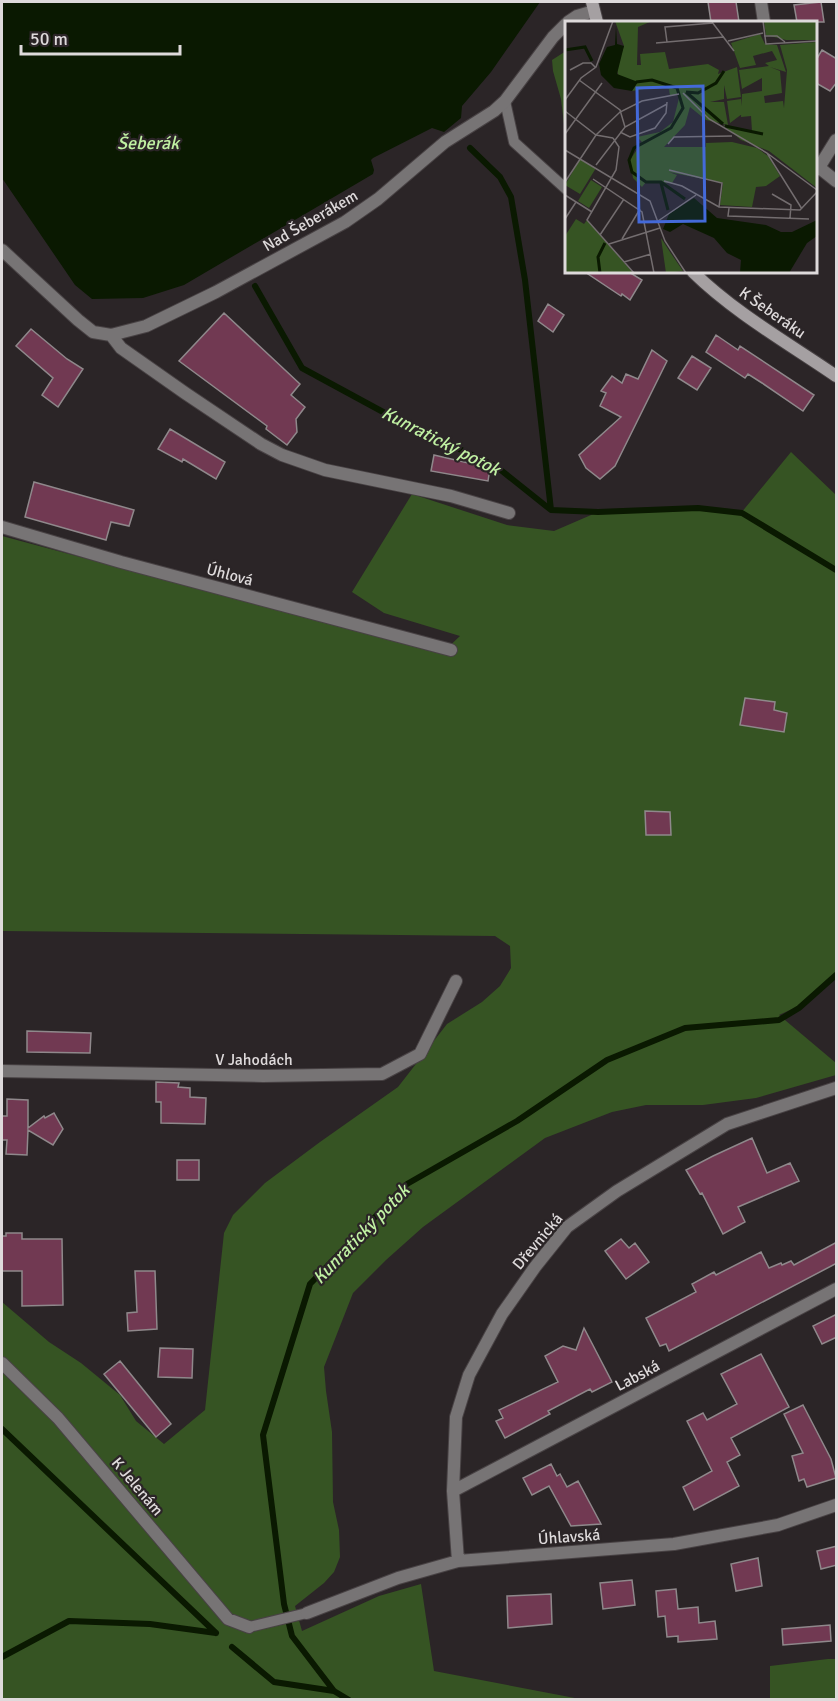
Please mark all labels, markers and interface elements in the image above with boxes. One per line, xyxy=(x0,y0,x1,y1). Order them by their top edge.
scale bar xyxy=(21,18,180,56)
inset map xyxy=(565,21,817,273)
text: 50 m xyxy=(30,28,68,50)
water label: Šeberák xyxy=(117,132,181,154)
street label: Nad Šeberákem xyxy=(259,186,362,256)
street label: K Šeberáku xyxy=(735,283,810,343)
water label: Kunratický potok xyxy=(378,402,506,481)
street label: Úhlová xyxy=(204,559,255,591)
street label: V Jahodách xyxy=(215,1050,293,1070)
water label: Kunratický potok xyxy=(308,1178,415,1288)
street label: Dřevnická xyxy=(508,1209,567,1274)
street label: Labská xyxy=(612,1356,663,1396)
street label: K Jelenám xyxy=(107,1453,168,1520)
street label: Úhlavská xyxy=(537,1525,601,1549)

